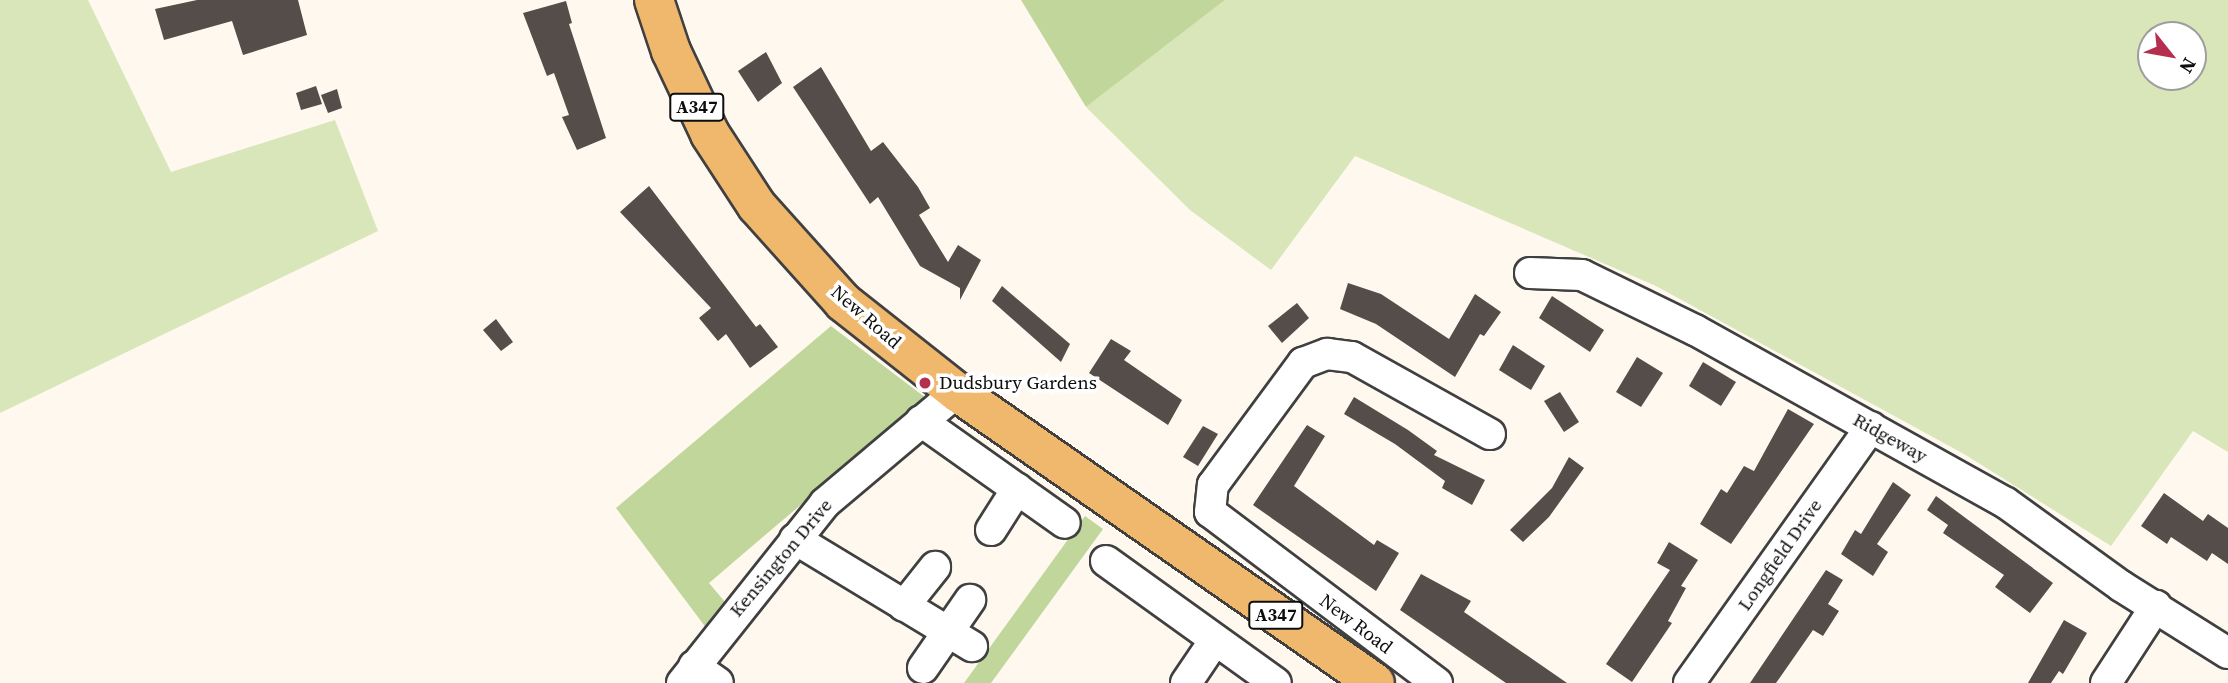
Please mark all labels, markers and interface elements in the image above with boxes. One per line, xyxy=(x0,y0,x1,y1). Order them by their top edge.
north arrow xyxy=(2137,21,2207,91)
text: N xyxy=(2174,53,2203,78)
road number: A347 xyxy=(669,92,725,122)
street label: New Road xyxy=(826,280,906,354)
place label: Dudsbury Gardens xyxy=(939,372,1097,394)
marker: Dudsbury Gardens xyxy=(917,375,933,391)
street label: Ridgeway xyxy=(1849,408,1931,468)
street label: Kensington Drive xyxy=(725,494,837,622)
street label: Longfield Drive xyxy=(1733,495,1827,615)
street label: New Road xyxy=(1315,589,1397,659)
road number: A347 xyxy=(1248,600,1304,630)

